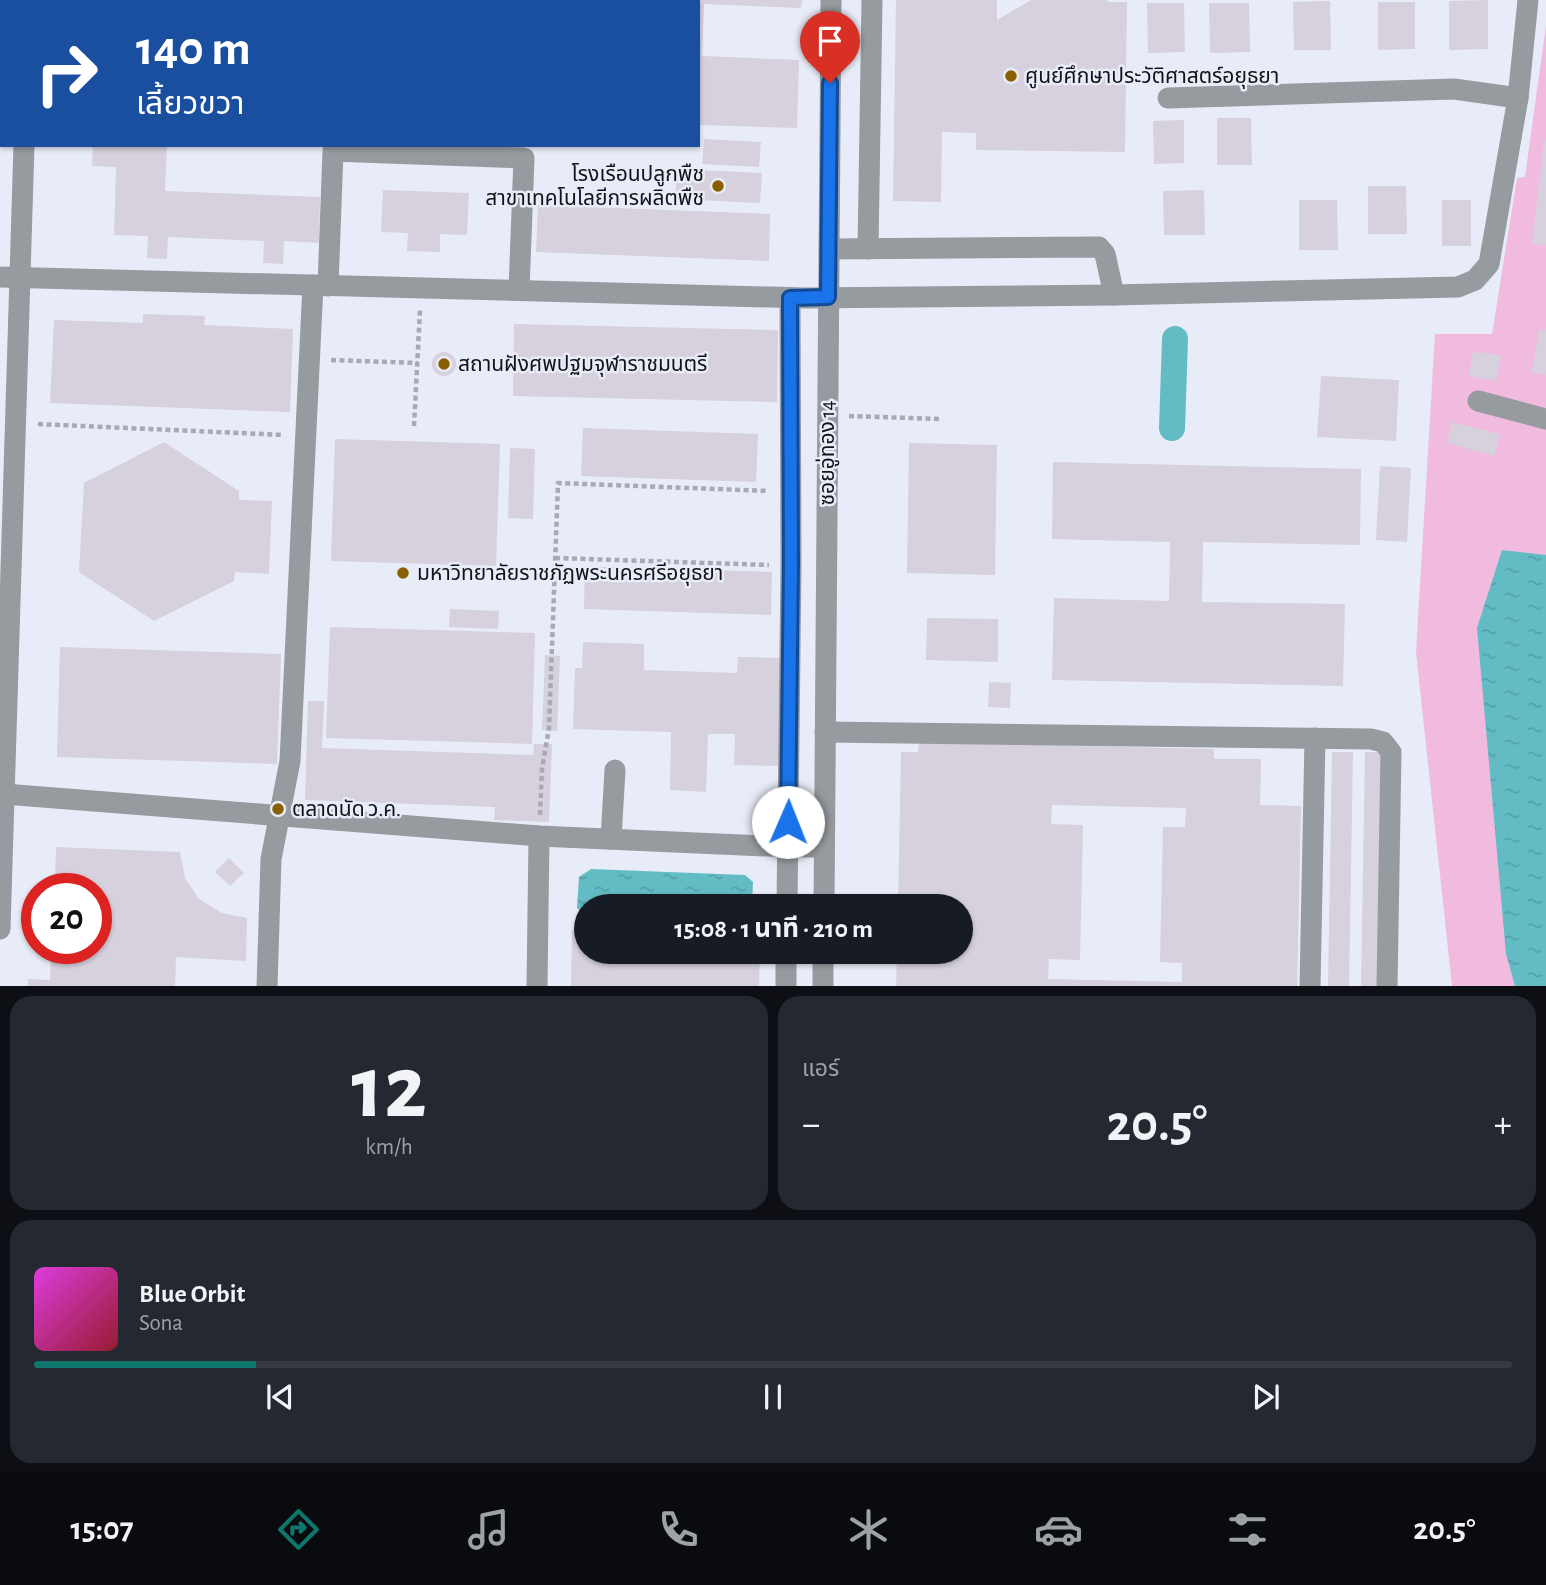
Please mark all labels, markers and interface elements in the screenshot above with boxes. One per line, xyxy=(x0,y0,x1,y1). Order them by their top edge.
pin xyxy=(800,11,860,83)
icon: arrive xyxy=(811,22,849,60)
text: 140 m xyxy=(136,25,251,74)
icon: right xyxy=(21,28,112,119)
place label: ศูนย์ศึกษาประวัติศาสตร์อยุธยา xyxy=(1025,65,1279,89)
marker: ศูนย์ศึกษาประวัติศาสตร์อยุธยา xyxy=(1003,68,1019,84)
text: เลี้ยวขวา xyxy=(136,88,244,120)
place label: โรงเรือนปลูกพืช สาขาเทคโนโลยีการผลิตพืช xyxy=(485,163,704,209)
marker: โรงเรือนปลูกพืช สาขาเทคโนโลยีการผลิตพืช xyxy=(710,178,726,194)
place label: สถานฝังศพปฐมจุฬาราชมนตรี xyxy=(458,353,707,377)
marker: สถานฝังศพปฐมจุฬาราชมนตรี xyxy=(436,356,452,372)
street label: ซอยอู่ทอง 14 xyxy=(815,400,840,506)
place label: มหาวิทยาลัยราชภัฏพระนครศรีอยุธยา xyxy=(417,562,723,586)
marker: มหาวิทยาลัยราชภัฏพระนครศรีอยุธยา xyxy=(395,565,411,581)
position arrow xyxy=(751,785,825,859)
place label: ตลาดนัด ว.ค. xyxy=(292,799,401,820)
marker: ตลาดนัด ว.ค. xyxy=(270,801,286,817)
speed limit sign: 20 xyxy=(21,873,112,964)
text: 15:08 · 1 นาที · 210 m xyxy=(674,916,873,942)
text: 12 xyxy=(351,1043,427,1134)
text: แอร์ xyxy=(802,1058,839,1081)
text: 20.5° xyxy=(1106,1098,1208,1150)
text: − xyxy=(802,1106,820,1144)
text: + xyxy=(1494,1106,1512,1144)
text: km/h xyxy=(365,1136,413,1159)
text: Blue Orbit xyxy=(139,1281,245,1307)
text: Sona xyxy=(139,1312,183,1335)
icon: previous xyxy=(261,1378,299,1416)
icon: pause xyxy=(754,1378,792,1416)
icon: next xyxy=(1247,1378,1285,1416)
icon: directions xyxy=(274,1505,323,1554)
icon: music xyxy=(464,1505,513,1554)
icon: phone xyxy=(654,1505,703,1554)
icon: climate xyxy=(844,1505,893,1554)
icon: car xyxy=(1034,1505,1083,1554)
icon: filters xyxy=(1223,1505,1272,1554)
text: 15:07 xyxy=(70,1513,134,1545)
text: 20.5° xyxy=(1413,1513,1476,1545)

